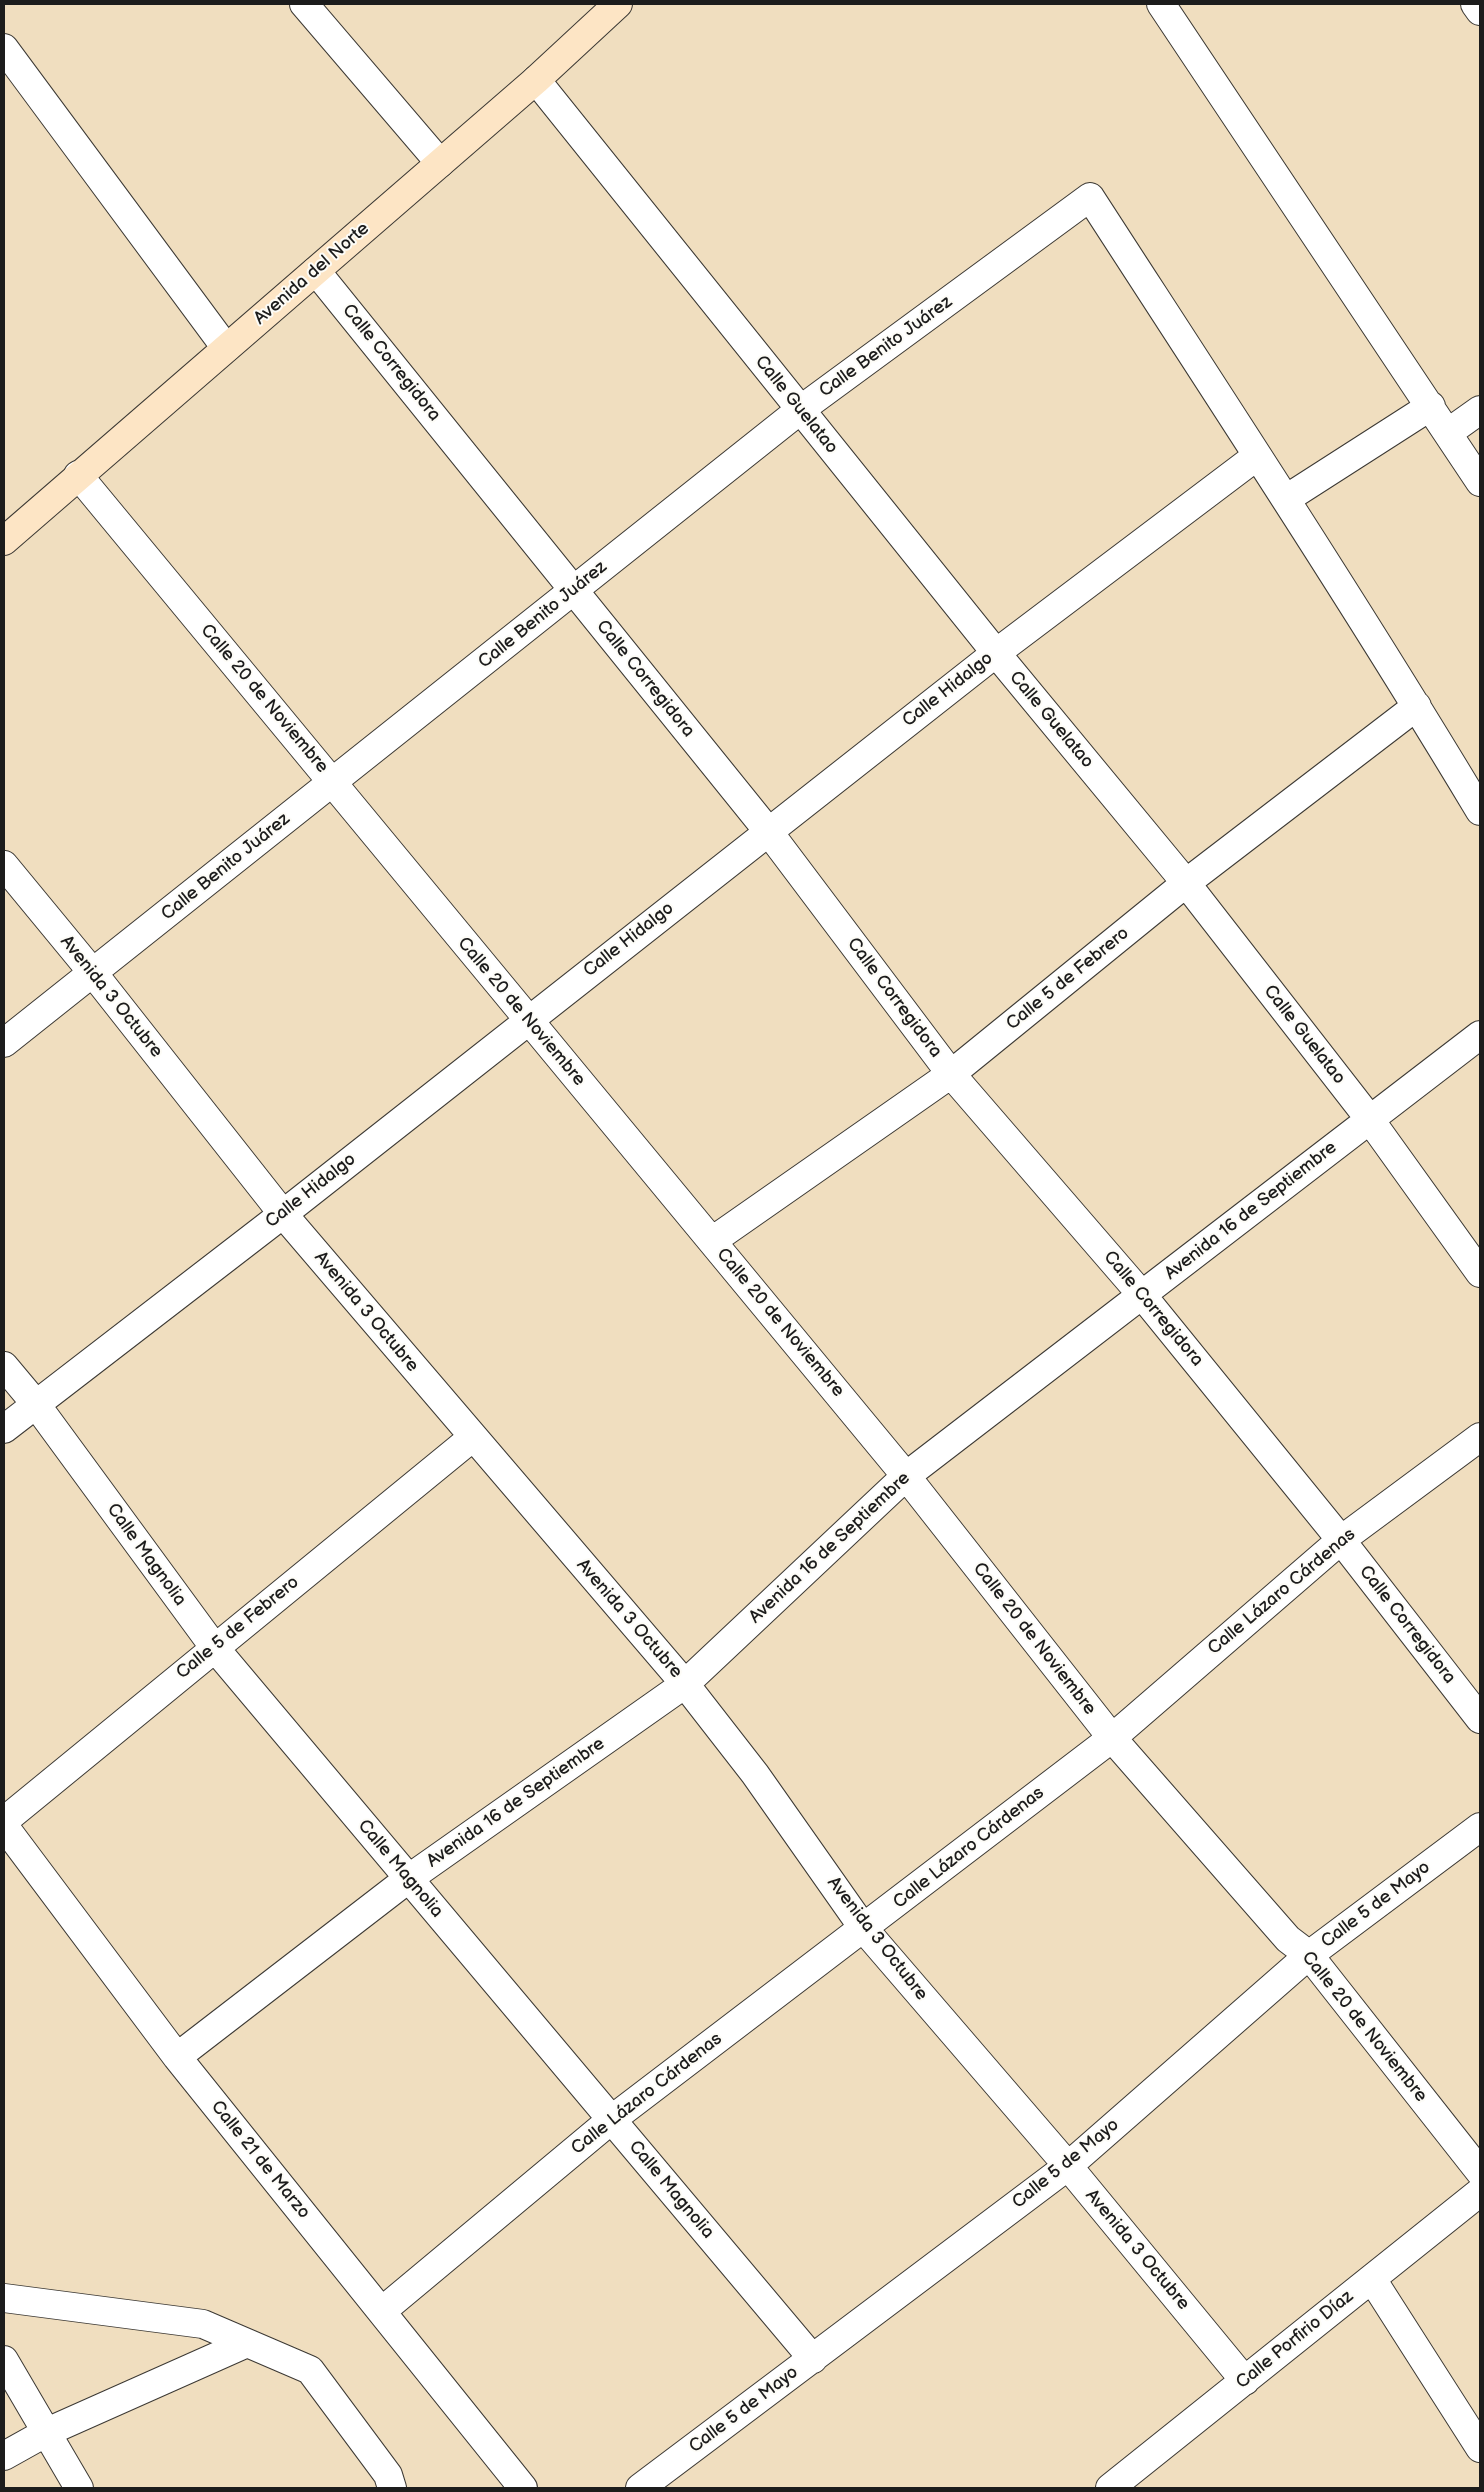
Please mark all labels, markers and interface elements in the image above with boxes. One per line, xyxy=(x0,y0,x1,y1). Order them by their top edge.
street label: Avenida del Norte xyxy=(250,218,374,330)
street label: Calle Benito Juárez xyxy=(815,292,957,402)
street label: Calle Corregidora xyxy=(337,300,445,426)
street label: Calle Guelatao xyxy=(750,352,842,458)
street label: Calle Benito Juárez xyxy=(474,557,612,673)
street label: Calle Corregidora xyxy=(591,616,699,742)
street label: Calle 20 de Noviembre xyxy=(195,620,333,778)
street label: Calle Hidalgo xyxy=(898,648,998,732)
street label: Calle Guelatao xyxy=(1004,667,1098,773)
street label: Calle Benito Juárez xyxy=(157,809,295,925)
street label: Calle Hidalgo xyxy=(579,898,679,982)
street label: Calle 5 de Febrero xyxy=(1002,923,1134,1035)
street label: Avenida 3 Octubre xyxy=(55,932,167,1062)
street label: Calle 20 de Noviembre xyxy=(452,933,590,1091)
street label: Calle Corregidora xyxy=(842,934,946,1062)
street label: Calle Guelatao xyxy=(1259,981,1349,1089)
street label: Avenida 16 de Septiembre xyxy=(1161,1137,1341,1285)
street label: Calle Hidalgo xyxy=(261,1149,361,1233)
street label: Calle 20 de Noviembre xyxy=(711,1244,849,1402)
street label: Avenida 3 Octubre xyxy=(309,1247,423,1377)
street label: Calle Corregidora xyxy=(1098,1247,1208,1371)
street label: Avenida 16 de Septiembre xyxy=(745,1468,915,1628)
street label: Calle Magnolia xyxy=(102,1500,190,1610)
street label: Calle Lázaro Cárdenas xyxy=(1204,1524,1360,1660)
street label: Avenida 3 Octubre xyxy=(571,1555,687,1683)
street label: Calle 20 de Noviembre xyxy=(968,1558,1100,1720)
street label: Calle Corregidora xyxy=(1354,1562,1460,1688)
street label: Calle 5 de Febrero xyxy=(172,1572,304,1684)
street label: Avenida 16 de Septiembre xyxy=(423,1733,609,1873)
street label: Calle Lázaro Cárdenas xyxy=(889,1782,1049,1914)
street label: Calle Magnolia xyxy=(353,1816,447,1922)
street label: Calle 5 de Mayo xyxy=(1317,1857,1435,1953)
street label: Avenida 3 Octubre xyxy=(822,1873,932,2005)
street label: Calle 20 de Noviembre xyxy=(1297,1947,1431,2107)
street label: Calle Lázaro Cárdenas xyxy=(567,2028,727,2160)
street label: Calle 21 de Marzo xyxy=(206,2097,314,2223)
street label: Calle 5 de Mayo xyxy=(1008,2114,1124,2214)
street label: Calle Magnolia xyxy=(624,2137,718,2243)
street label: Avenida 3 Octubre xyxy=(1080,2185,1194,2315)
street label: Calle Porfirio Díaz xyxy=(1232,2286,1358,2394)
street label: Calle 5 de Mayo xyxy=(685,2362,803,2458)

